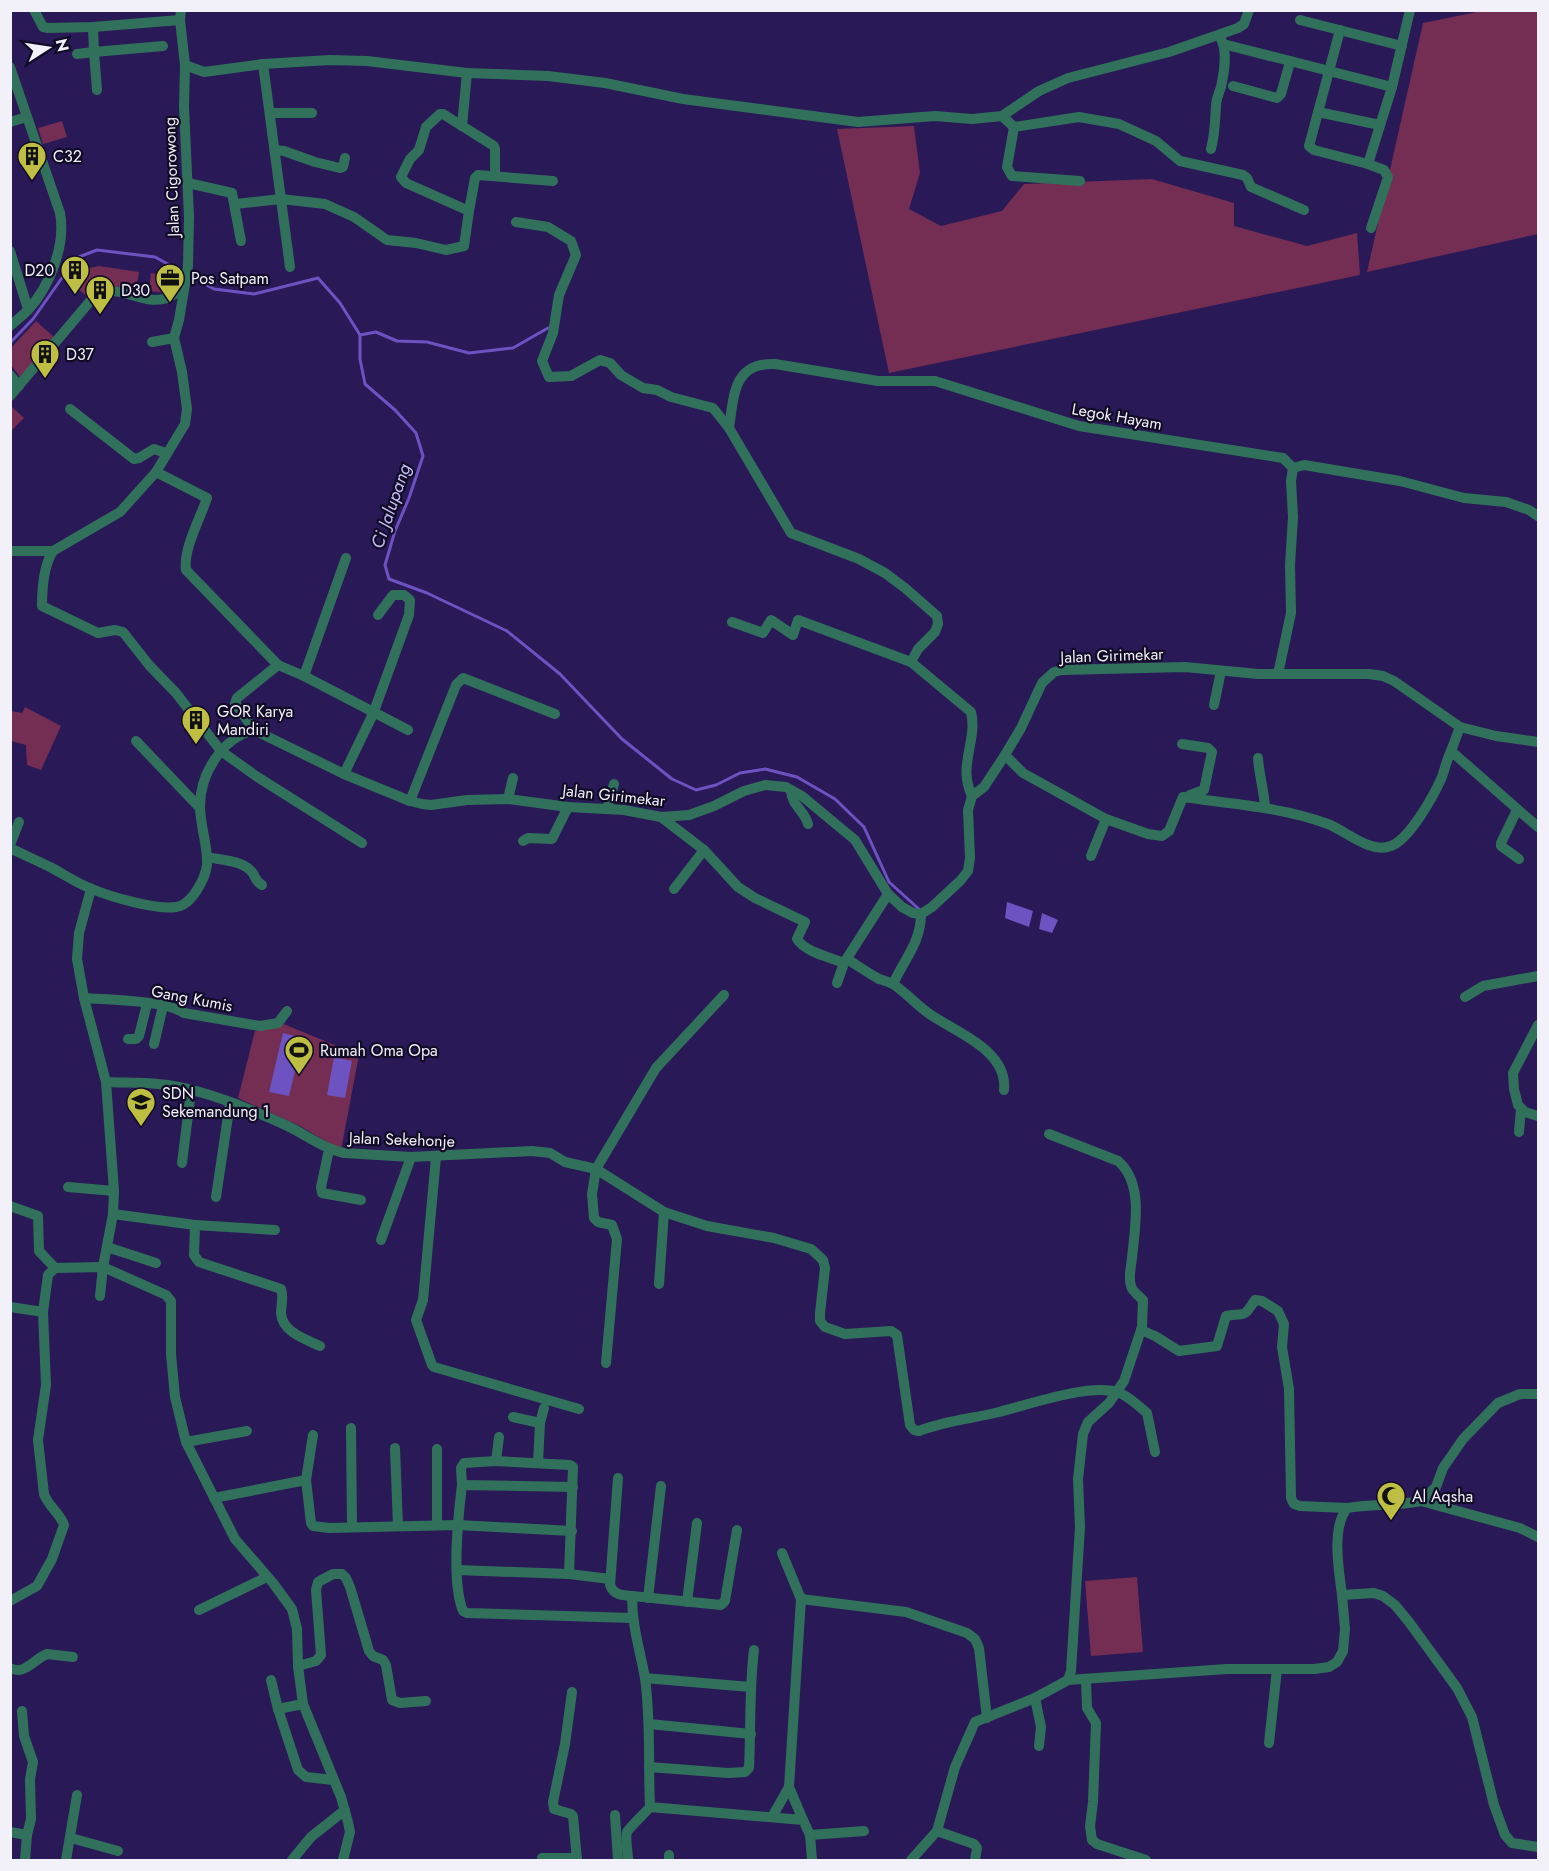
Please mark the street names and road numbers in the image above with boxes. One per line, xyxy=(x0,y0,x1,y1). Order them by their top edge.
street label: Jalan Cigorowong xyxy=(158,117,185,239)
street label: Legok Hayam xyxy=(1070,397,1164,436)
street label: Jalan Girimekar xyxy=(1058,642,1165,669)
street label: Jalan Girimekar xyxy=(559,778,667,812)
street label: Gang Kumis xyxy=(149,979,235,1018)
street label: Jalan Sekehonje xyxy=(347,1126,455,1153)

